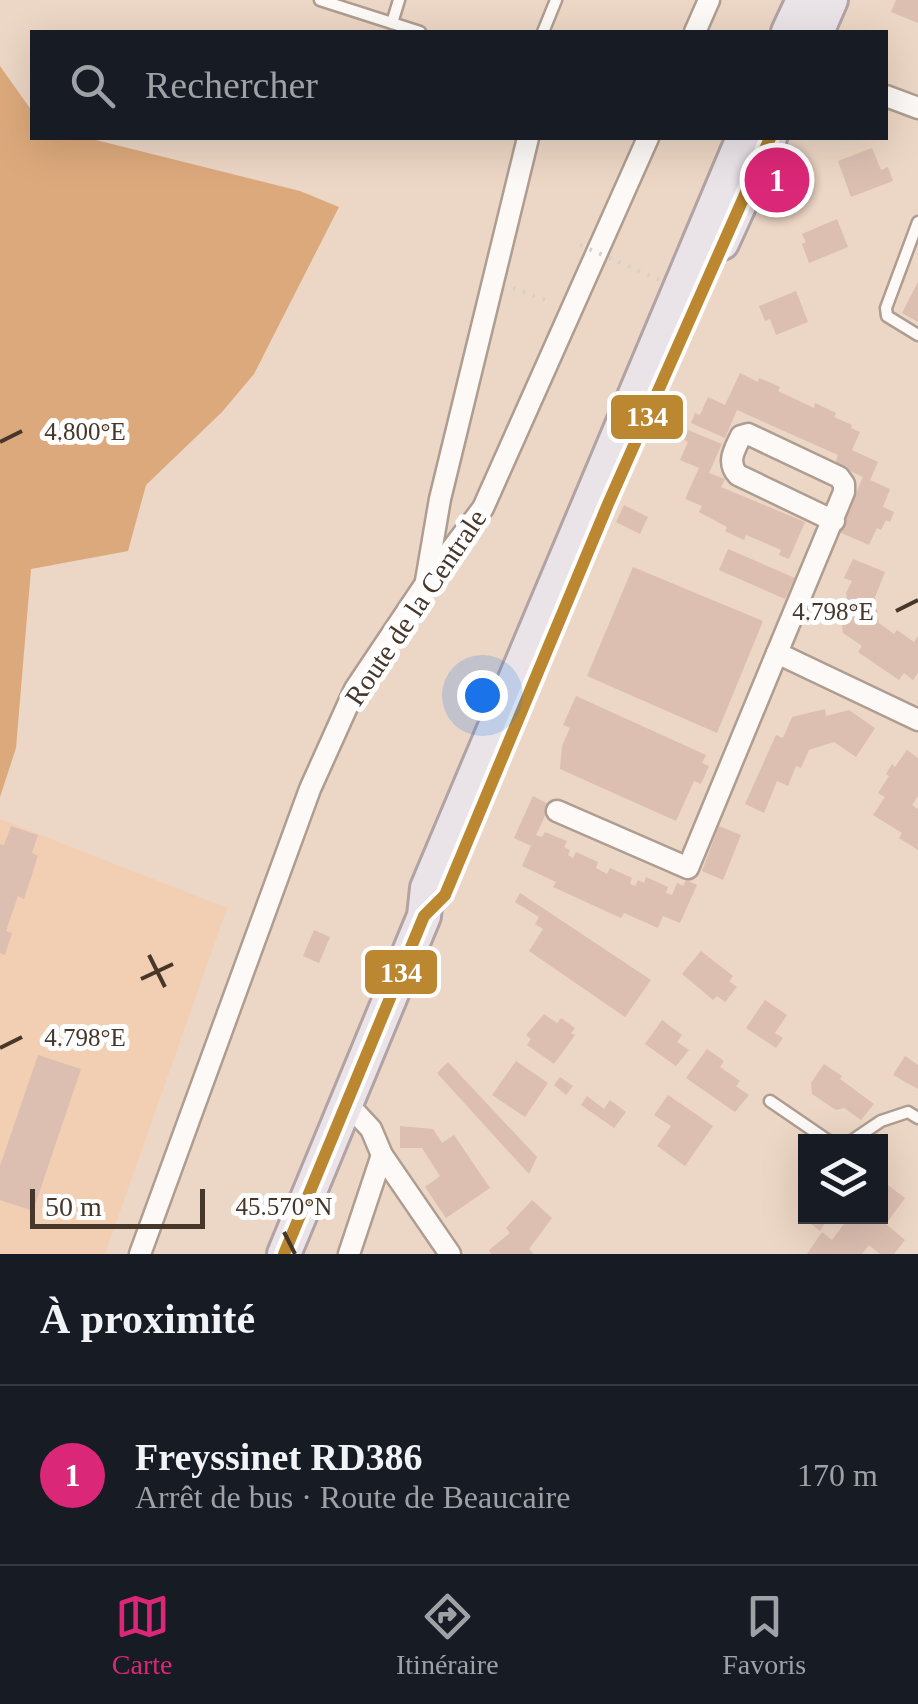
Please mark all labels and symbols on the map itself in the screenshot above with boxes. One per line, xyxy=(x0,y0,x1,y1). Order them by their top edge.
pin: 1 xyxy=(744,142,810,218)
line badge: 134 xyxy=(609,393,685,441)
text: 134 xyxy=(626,401,668,432)
text: 4.800°E xyxy=(44,418,126,445)
street label: Route de la Centrale xyxy=(338,504,492,711)
text: 4.798°E xyxy=(792,598,874,625)
your location xyxy=(457,670,508,721)
line badge: 134 xyxy=(363,948,439,996)
text: 134 xyxy=(380,957,422,988)
text: 4.798°E xyxy=(44,1024,126,1051)
scale bar xyxy=(30,1184,205,1228)
text: 45.570°N xyxy=(236,1193,332,1220)

